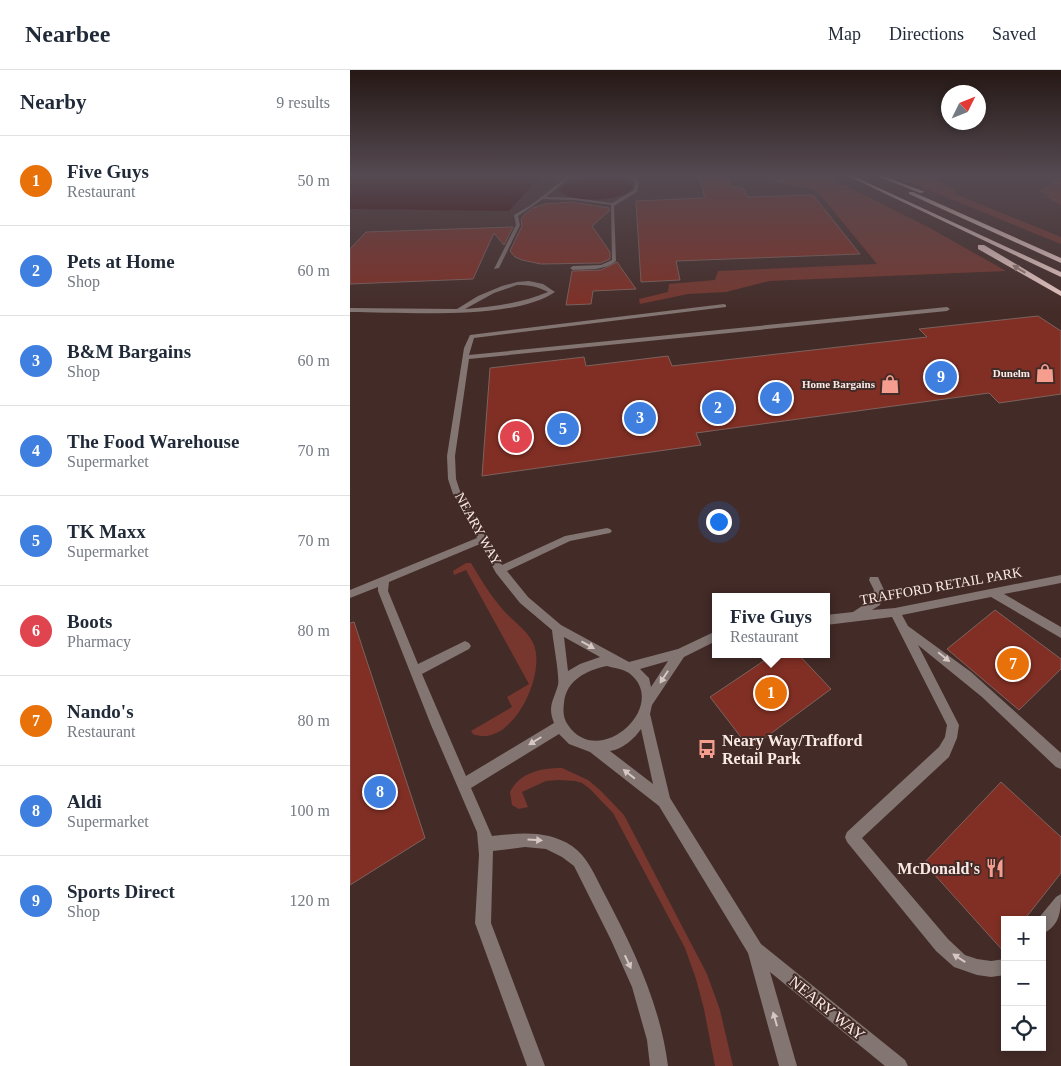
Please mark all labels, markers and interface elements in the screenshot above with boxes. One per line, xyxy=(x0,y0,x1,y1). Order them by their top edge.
text: Nearbee xyxy=(25,21,110,47)
text: Map xyxy=(828,24,861,44)
text: Directions xyxy=(889,24,964,44)
text: Saved xyxy=(992,24,1036,44)
north arrow xyxy=(941,85,986,130)
text: Nearby xyxy=(20,90,87,114)
text: 9 results xyxy=(276,94,330,111)
text: Five Guys xyxy=(67,161,149,182)
text: 1 xyxy=(32,172,40,189)
text: 50 m xyxy=(298,172,330,189)
text: Restaurant xyxy=(67,183,135,200)
text: Pets at Home xyxy=(67,251,175,272)
text: 2 xyxy=(32,262,40,279)
text: 60 m xyxy=(298,262,330,279)
one-way arrow xyxy=(1013,265,1026,274)
text: Shop xyxy=(67,273,100,290)
text: B&M Bargains xyxy=(67,341,191,362)
text: 3 xyxy=(32,352,40,369)
text: 60 m xyxy=(298,352,330,369)
pin: 9 xyxy=(925,358,957,396)
shop icon: Dunelm xyxy=(1034,362,1056,384)
text: Shop xyxy=(67,363,100,380)
place label: Dunelm xyxy=(993,367,1030,379)
shop icon: Home Bargains xyxy=(879,373,901,395)
place label: Home Bargains xyxy=(802,378,876,390)
pin: 4 xyxy=(760,379,792,417)
pin: 2 xyxy=(702,389,734,427)
pin: 3 xyxy=(624,399,656,437)
pin: 5 xyxy=(547,410,579,448)
pin: 6 xyxy=(500,418,532,456)
text: The Food Warehouse xyxy=(67,431,239,452)
text: 4 xyxy=(32,442,40,459)
text: 70 m xyxy=(298,442,330,459)
text: Supermarket xyxy=(67,453,149,470)
street label: NEARY WAY xyxy=(452,490,504,568)
your location xyxy=(706,509,732,535)
text: TK Maxx xyxy=(67,521,146,542)
text: 5 xyxy=(32,532,40,549)
text: 70 m xyxy=(298,532,330,549)
text: Supermarket xyxy=(67,543,149,560)
street label: TRAFFORD RETAIL PARK xyxy=(859,564,1023,608)
popup xyxy=(712,593,830,658)
text: Five Guys xyxy=(730,606,812,627)
text: Boots xyxy=(67,611,112,632)
text: 6 xyxy=(32,622,40,639)
text: 80 m xyxy=(298,622,330,639)
text: Restaurant xyxy=(730,628,799,645)
text: Pharmacy xyxy=(67,633,131,650)
one-way arrow xyxy=(580,641,595,649)
pin: 7 xyxy=(997,645,1029,683)
one-way arrow xyxy=(937,652,950,663)
one-way arrow xyxy=(660,670,669,684)
pin: 1 xyxy=(755,674,787,712)
text: Nando's xyxy=(67,701,134,722)
text: 7 xyxy=(32,712,40,729)
text: 80 m xyxy=(298,712,330,729)
text: Restaurant xyxy=(67,723,135,740)
place label: Neary Way/Trafford Retail Park xyxy=(722,732,862,767)
one-way arrow xyxy=(529,736,542,746)
bus stop icon: Neary Way/Trafford Retail Park xyxy=(696,738,718,760)
one-way arrow xyxy=(623,769,636,780)
pin: 8 xyxy=(364,773,396,811)
text: Aldi xyxy=(67,791,102,812)
text: 8 xyxy=(32,802,40,819)
text: 100 m xyxy=(290,802,330,819)
text: Supermarket xyxy=(67,813,149,830)
one-way arrow xyxy=(527,837,543,845)
restaurant icon: McDonald's xyxy=(984,857,1006,879)
place label: McDonald's xyxy=(897,860,980,877)
text: Sports Direct xyxy=(67,881,175,902)
text: 9 xyxy=(32,892,40,909)
text: 120 m xyxy=(290,892,330,909)
text: Shop xyxy=(67,903,100,920)
map controls xyxy=(1001,916,1046,1051)
button: + xyxy=(1001,916,1046,961)
one-way arrow xyxy=(952,954,965,963)
one-way arrow xyxy=(625,955,633,969)
button: − xyxy=(1001,961,1046,1006)
street label: NEARY WAY xyxy=(786,972,869,1044)
button: locate xyxy=(1001,1006,1046,1051)
one-way arrow xyxy=(771,1012,779,1027)

